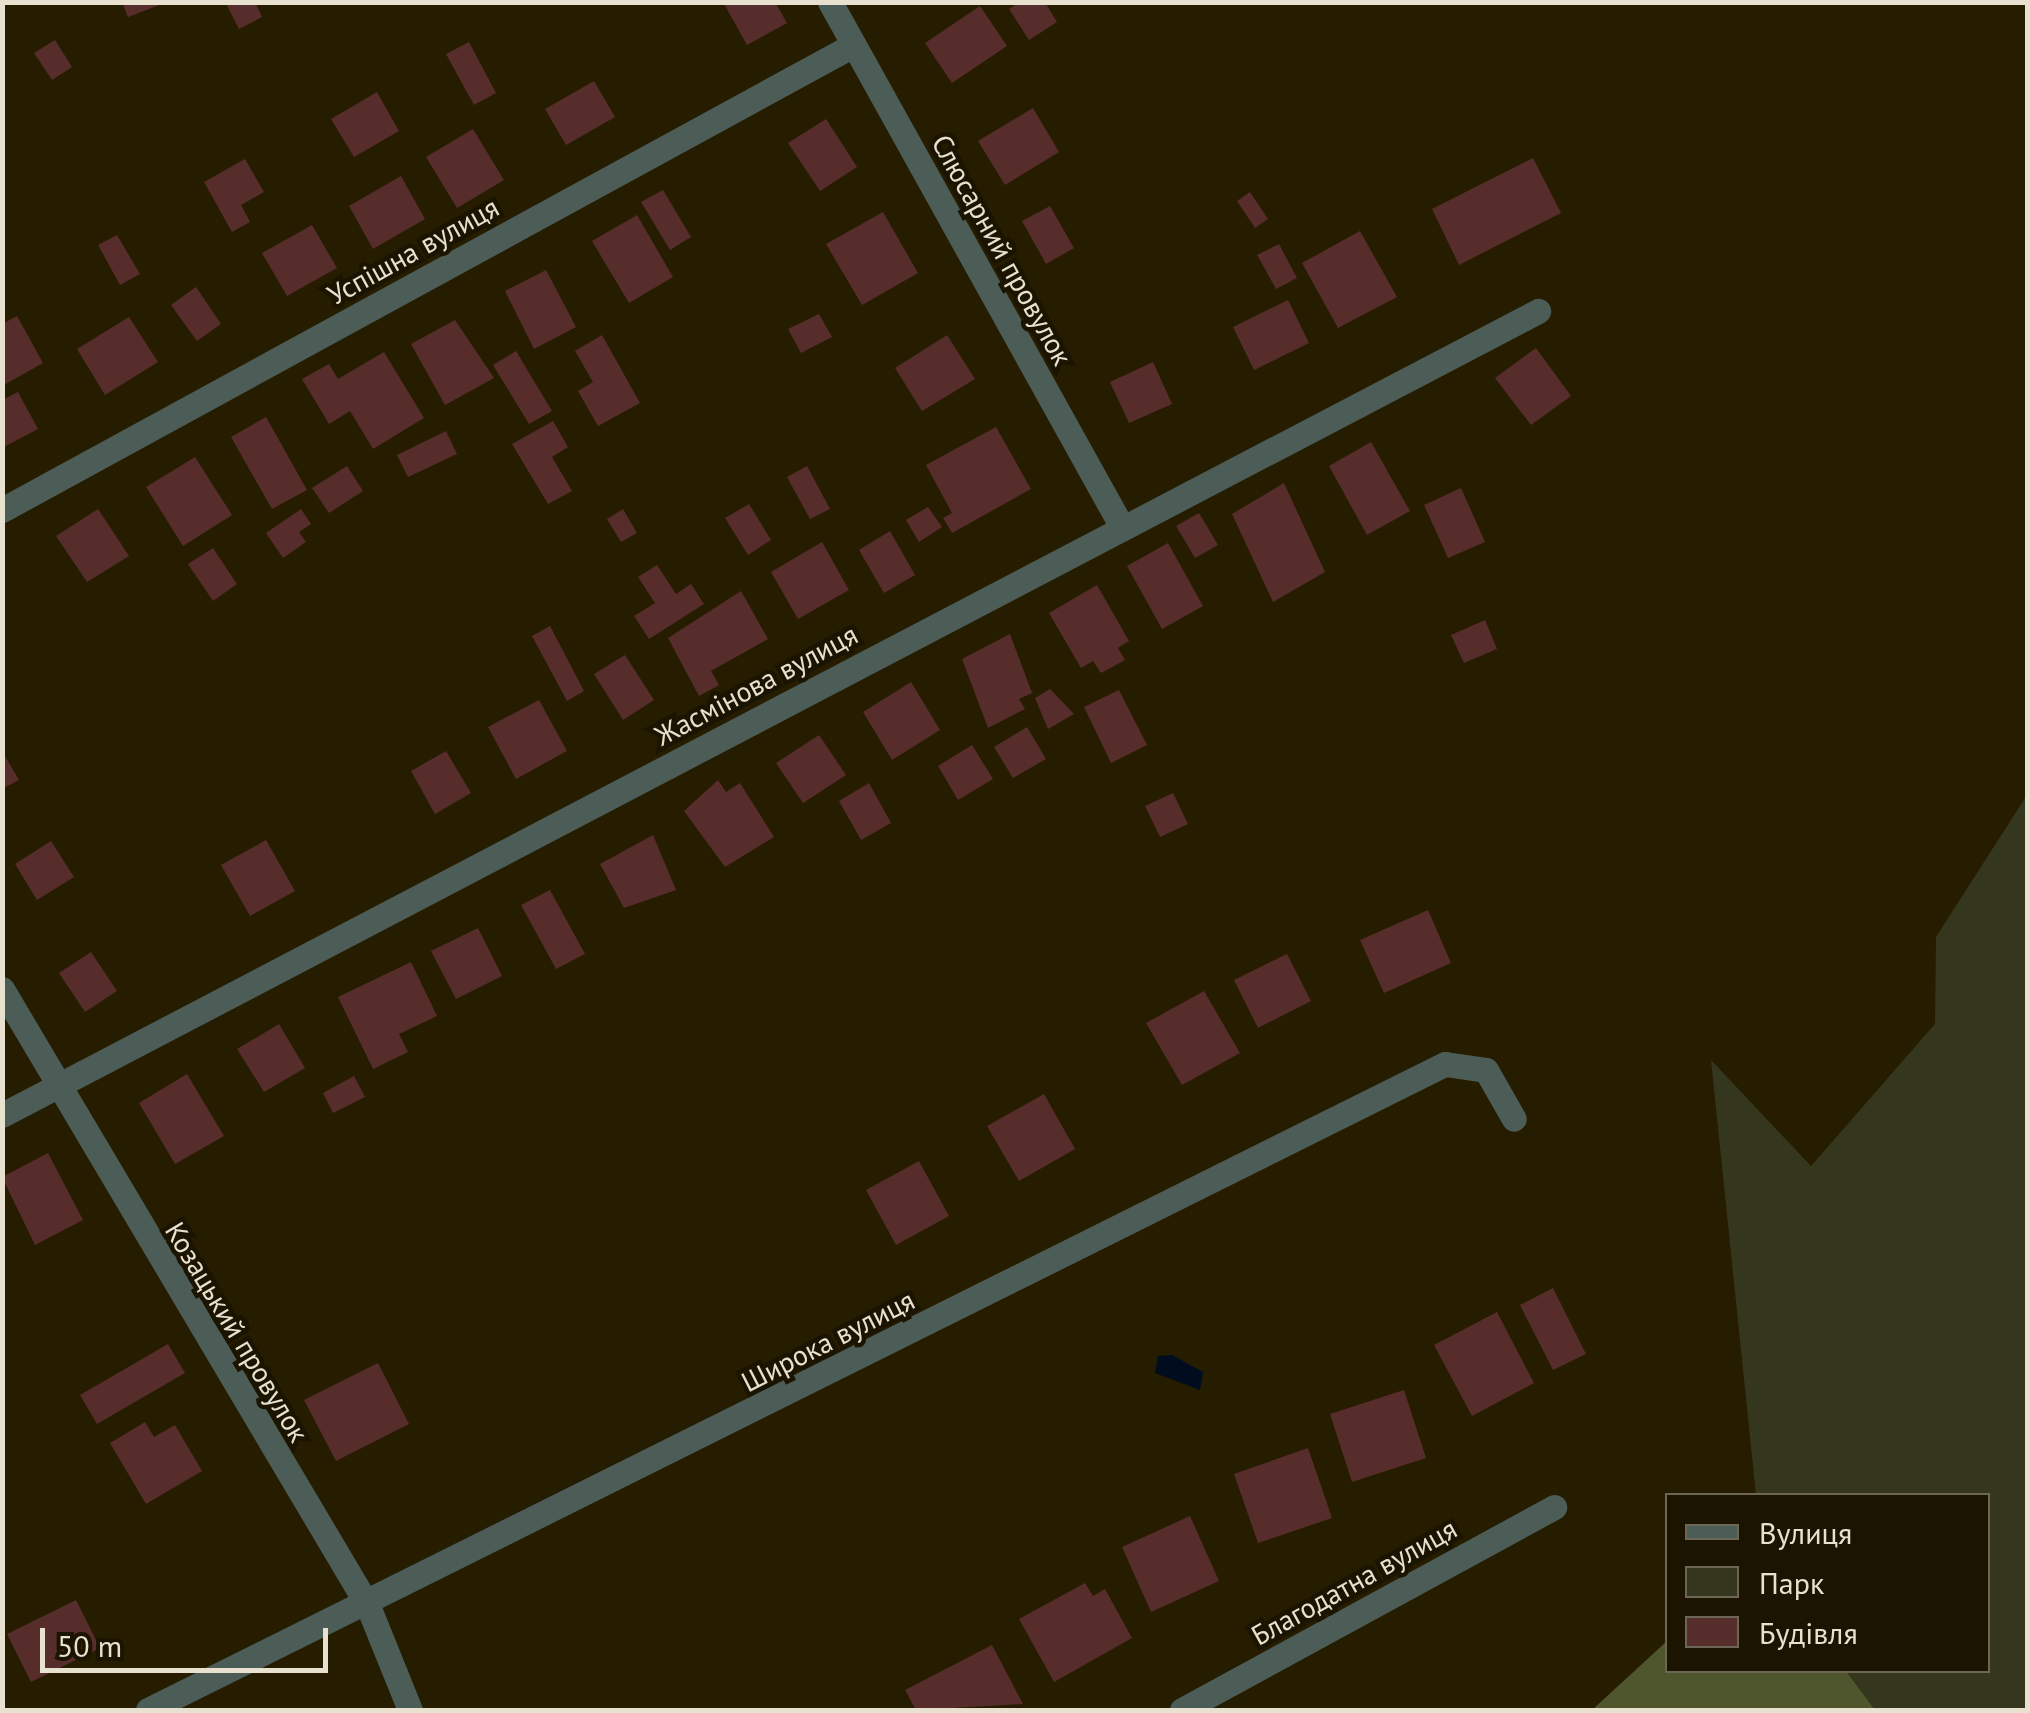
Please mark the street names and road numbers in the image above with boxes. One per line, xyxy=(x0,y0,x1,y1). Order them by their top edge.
street label: Слюсарний провулок xyxy=(925,129,1079,371)
street label: Успішна вулиця xyxy=(322,190,504,312)
street label: Жасмінова вулиця xyxy=(649,617,863,753)
street label: Козацький провулок xyxy=(158,1216,316,1448)
street label: Широка вулиця xyxy=(736,1283,920,1399)
street label: Благодатна вулиця xyxy=(1246,1512,1462,1652)

